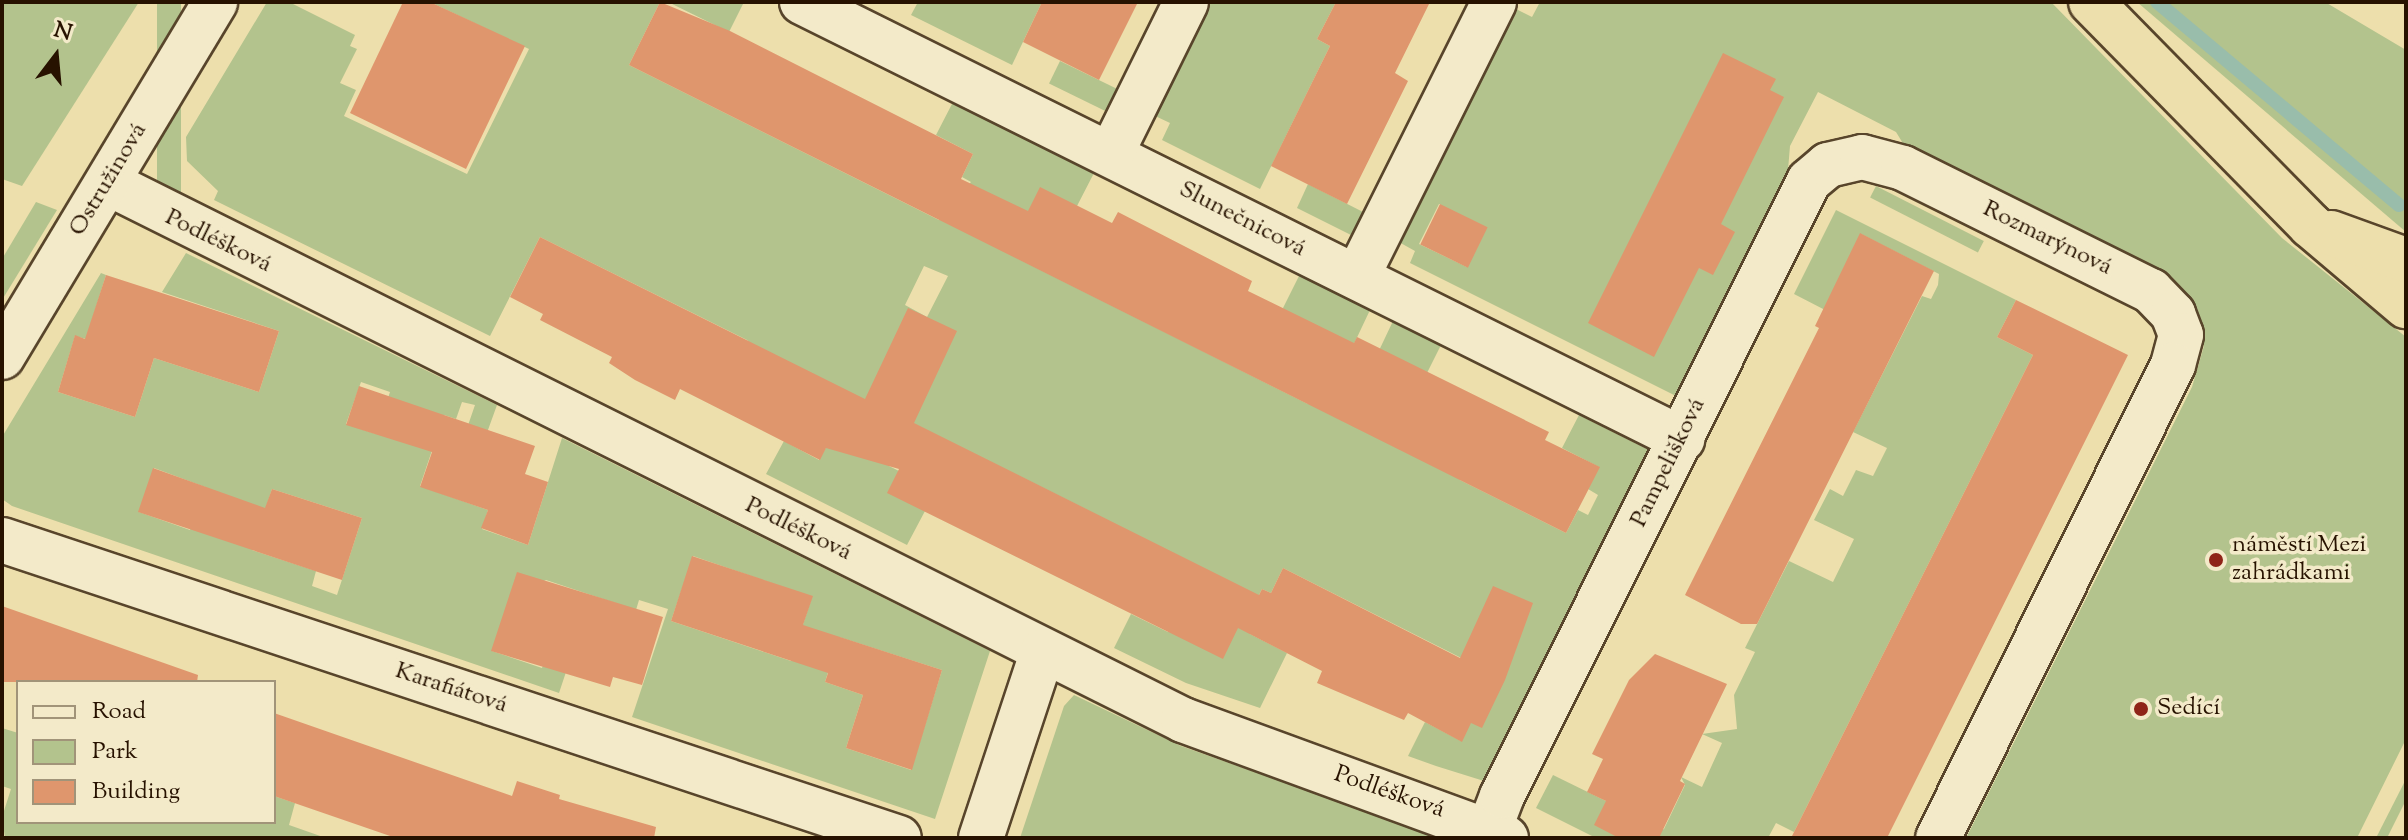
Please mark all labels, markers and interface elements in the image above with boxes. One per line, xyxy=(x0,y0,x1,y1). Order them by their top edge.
text: N xyxy=(50,15,75,51)
north arrow xyxy=(16,16,96,96)
street label: Ostružinová xyxy=(64,118,154,242)
street label: Slunečnicová xyxy=(1174,176,1310,264)
street label: Rozmarýnová xyxy=(1978,195,2116,283)
street label: Podléšková xyxy=(160,204,276,280)
street label: Pampelišková xyxy=(1625,394,1713,532)
street label: Podléšková xyxy=(740,492,856,568)
place label: náměstí Mezi zahrádkami xyxy=(2232,532,2366,588)
marker: náměstí Mezi zahrádkami xyxy=(2207,551,2225,569)
street label: Karafiátová xyxy=(391,657,511,721)
legend xyxy=(16,680,276,824)
text: Road xyxy=(92,695,146,729)
place label: Sedící xyxy=(2157,695,2220,723)
marker: Sedící xyxy=(2132,700,2150,718)
text: Park xyxy=(92,735,138,769)
street label: Podléšková xyxy=(1330,761,1448,825)
text: Building xyxy=(92,775,180,809)

